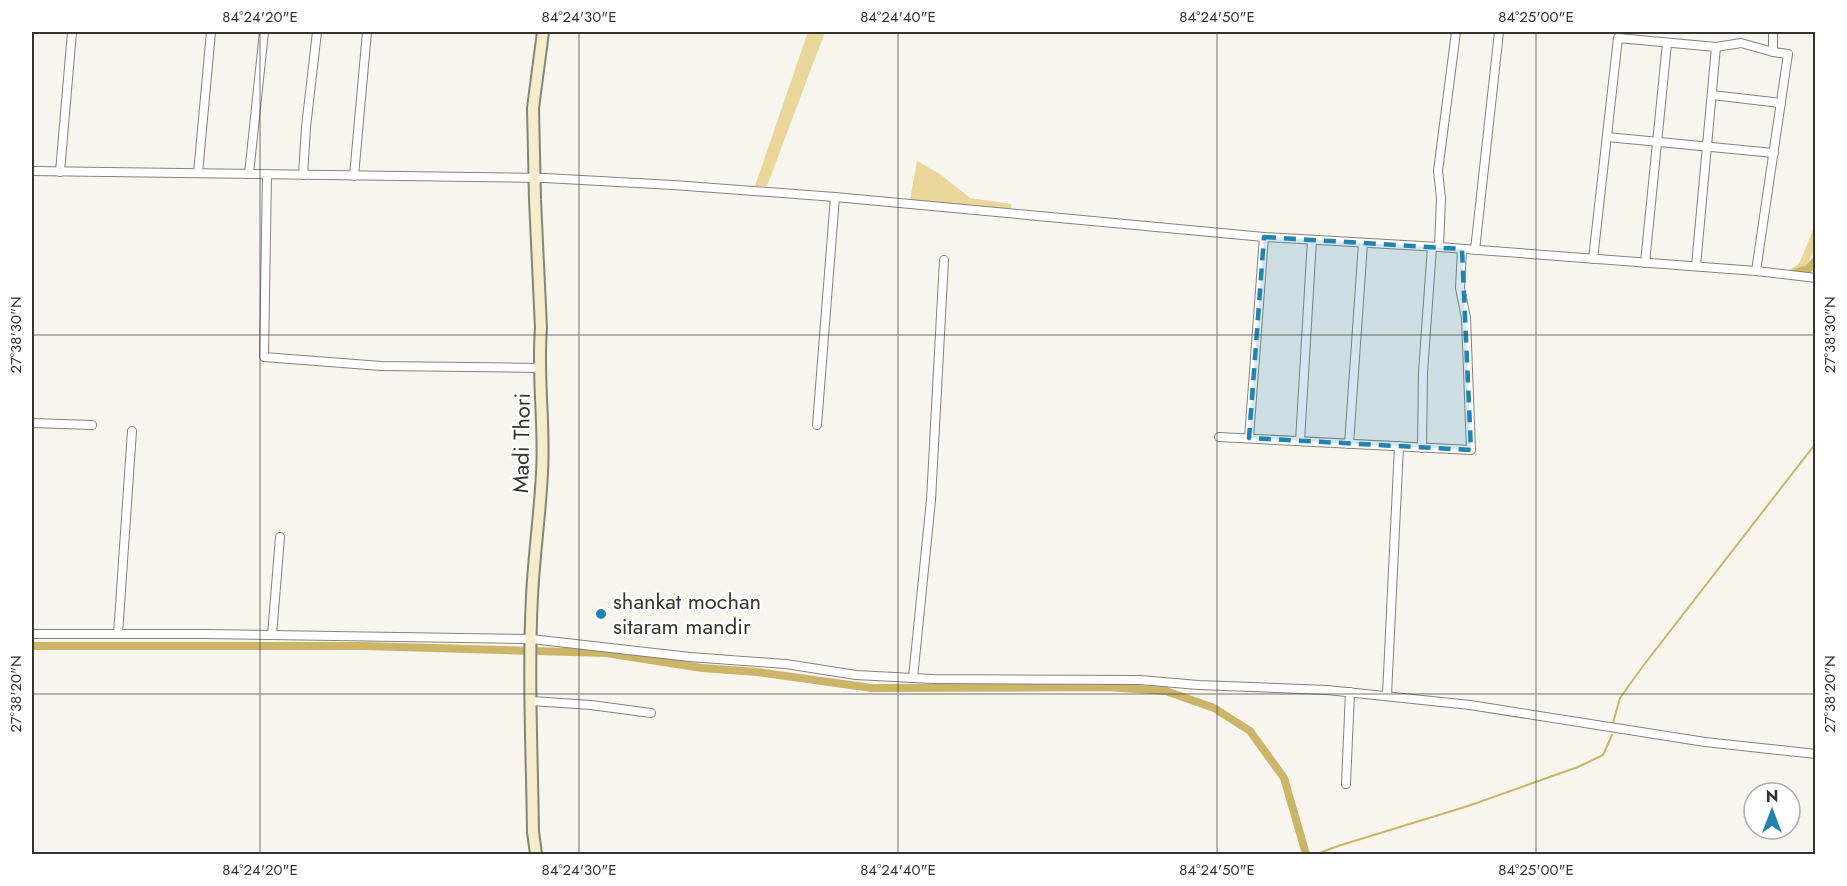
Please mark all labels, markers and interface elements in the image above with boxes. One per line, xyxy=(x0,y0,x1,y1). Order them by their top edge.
text: 84°24'20"E xyxy=(222,6,298,28)
text: 84°24'30"E xyxy=(541,6,617,28)
text: 84°24'40"E xyxy=(860,6,936,28)
text: 84°24'50"E xyxy=(1179,6,1255,28)
text: 84°25'00"E xyxy=(1498,6,1574,28)
text: 27°38'30"N xyxy=(5,296,27,374)
text: 27°38'30"N xyxy=(1819,296,1841,374)
street label: Madi Thori xyxy=(504,393,538,493)
place label: shankat mochan sitaram mandir xyxy=(613,585,761,642)
marker: shankat mochan sitaram mandir xyxy=(594,607,608,621)
text: 27°38'20"N xyxy=(5,655,27,733)
text: 27°38'20"N xyxy=(1819,655,1841,733)
north arrow xyxy=(1742,781,1802,841)
text: N xyxy=(1766,785,1778,808)
text: 84°24'20"E xyxy=(222,859,298,881)
text: 84°24'30"E xyxy=(541,859,617,881)
text: 84°24'40"E xyxy=(860,859,936,881)
text: 84°24'50"E xyxy=(1179,859,1255,881)
text: 84°25'00"E xyxy=(1498,859,1574,881)

